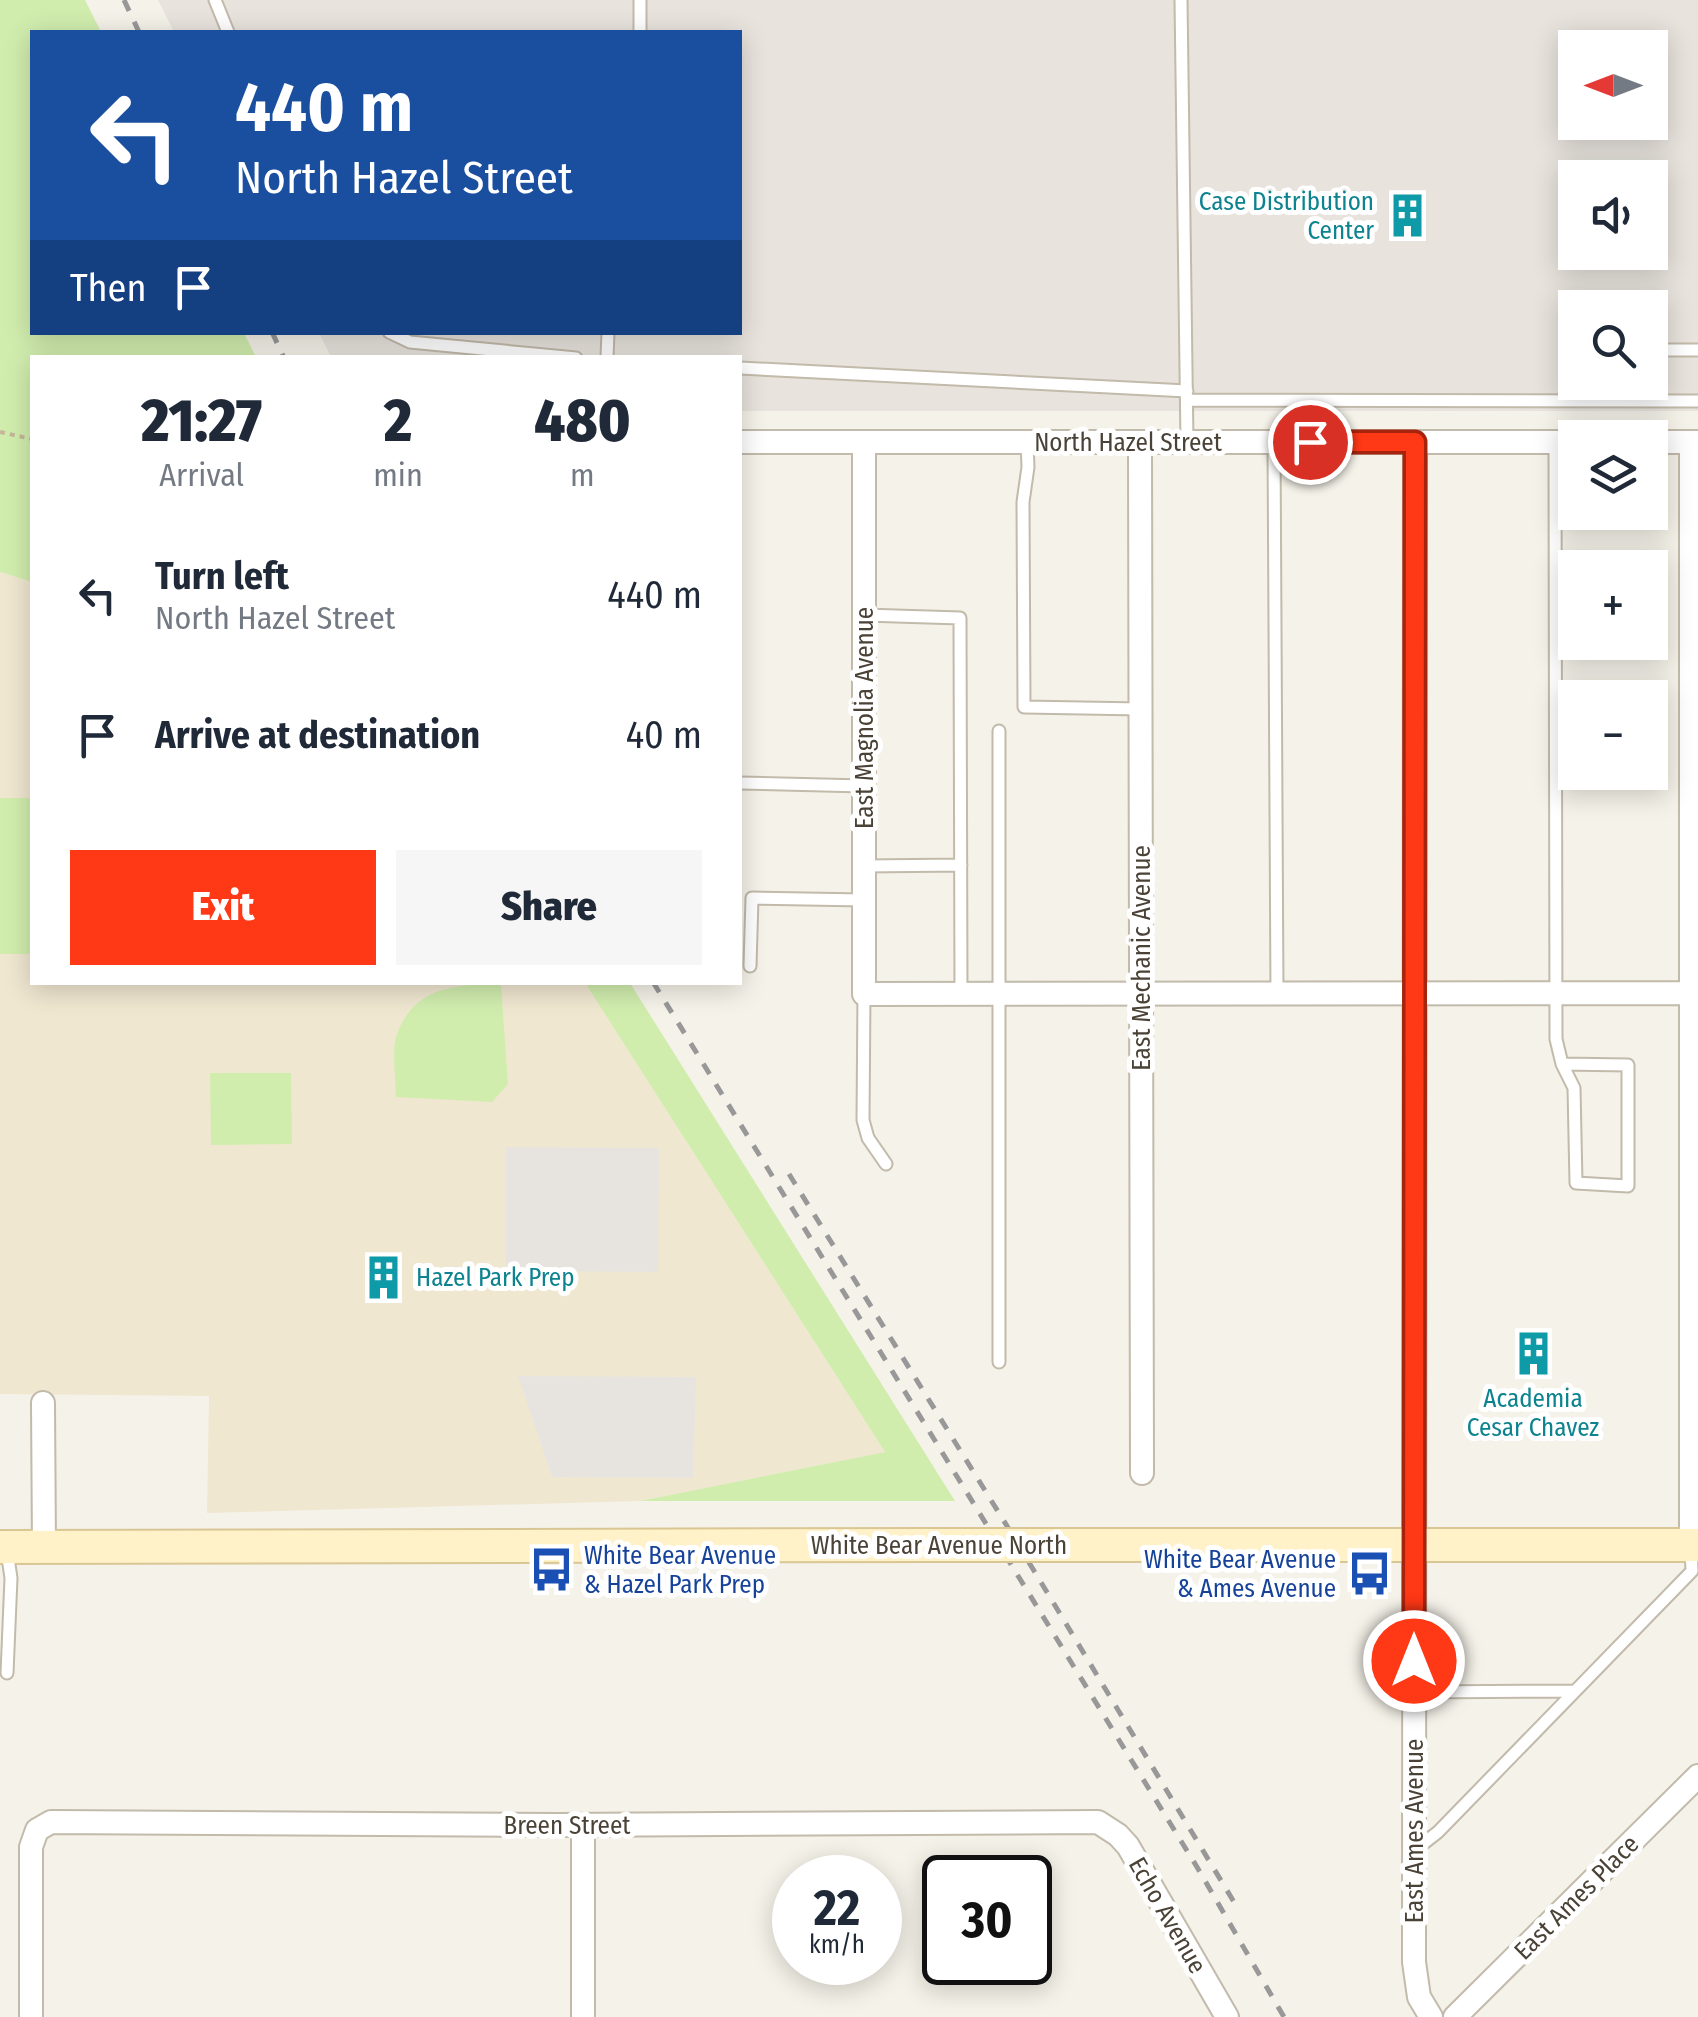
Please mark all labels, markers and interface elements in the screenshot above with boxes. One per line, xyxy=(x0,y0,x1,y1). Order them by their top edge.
north arrow xyxy=(1558,30,1668,140)
map controls xyxy=(1558,30,1668,790)
text: 440 m xyxy=(235,66,413,150)
icon: left xyxy=(70,70,200,200)
text: North Hazel Street xyxy=(235,151,573,205)
button: sound xyxy=(1558,160,1668,270)
place label: Case Distribution Center xyxy=(1199,187,1374,246)
building icon: Case Distribution Center xyxy=(1383,191,1431,239)
icon: arrive xyxy=(166,260,221,315)
text: Then xyxy=(70,265,146,311)
button: search xyxy=(1558,290,1668,400)
text: 21:27 xyxy=(141,385,262,457)
text: 2 xyxy=(384,385,412,457)
text: 480 xyxy=(534,385,631,457)
pin xyxy=(1268,400,1353,485)
icon: arrive xyxy=(1283,415,1338,470)
button: layers xyxy=(1558,420,1668,530)
street label: North Hazel Street xyxy=(1034,428,1223,458)
text: Arrival xyxy=(159,456,244,494)
text: min xyxy=(373,456,423,494)
text: m xyxy=(570,456,595,494)
button: + xyxy=(1558,550,1668,660)
text: Turn left xyxy=(155,553,289,599)
icon: left xyxy=(70,568,125,623)
text: 440 m xyxy=(607,572,702,618)
text: North Hazel Street xyxy=(155,599,395,637)
street label: East Magnolia Avenue xyxy=(850,607,880,829)
button: − xyxy=(1558,680,1668,790)
icon: arrive xyxy=(70,708,125,763)
text: Arrive at destination xyxy=(155,712,480,758)
text: 40 m xyxy=(626,712,702,758)
street label: East Mechanic Avenue xyxy=(1127,845,1157,1071)
button: Exit xyxy=(70,850,376,965)
button: Share xyxy=(396,850,702,965)
building icon: Hazel Park Prep xyxy=(359,1253,407,1301)
place label: Hazel Park Prep xyxy=(416,1263,574,1293)
building icon: Academia Cesar Chavez xyxy=(1509,1330,1557,1378)
place label: Academia Cesar Chavez xyxy=(1467,1384,1599,1443)
street label: White Bear Avenue North xyxy=(811,1531,1067,1561)
place label: White Bear Avenue & Hazel Park Prep xyxy=(584,1541,776,1600)
bus stop icon: White Bear Avenue & Hazel Park Prep xyxy=(527,1545,575,1593)
place label: White Bear Avenue & Ames Avenue xyxy=(1144,1545,1336,1604)
bus stop icon: White Bear Avenue & Ames Avenue xyxy=(1345,1549,1393,1597)
position arrow xyxy=(1362,1609,1466,1713)
street label: East Ames Avenue xyxy=(1400,1739,1430,1923)
street label: Breen Street xyxy=(504,1811,631,1841)
street label: East Ames Place xyxy=(1508,1829,1645,1966)
street label: Echo Avenue xyxy=(1122,1852,1212,1979)
speed limit sign: 30 xyxy=(922,1855,1052,1985)
text: 22 xyxy=(814,1878,860,1938)
text: km/h xyxy=(809,1930,865,1960)

